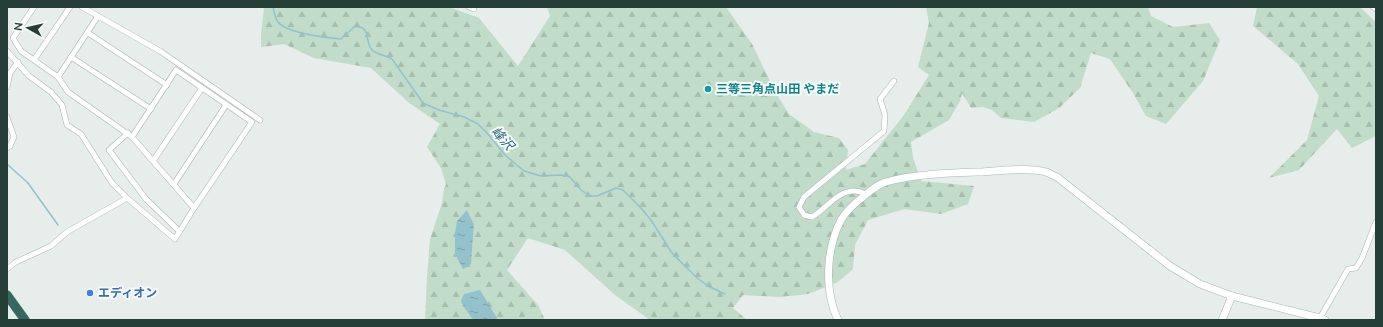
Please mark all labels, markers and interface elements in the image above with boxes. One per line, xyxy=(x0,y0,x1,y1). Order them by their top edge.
north arrow xyxy=(8,8,48,48)
text: N xyxy=(11,22,26,32)
place label: 三等三角点山田 やまだ xyxy=(716,81,839,96)
marker: 三等三角点山田 やまだ xyxy=(703,84,713,94)
water label: 峰沢 xyxy=(488,123,519,154)
place label: エディオン xyxy=(98,285,157,300)
marker: エディオン xyxy=(85,288,95,298)

